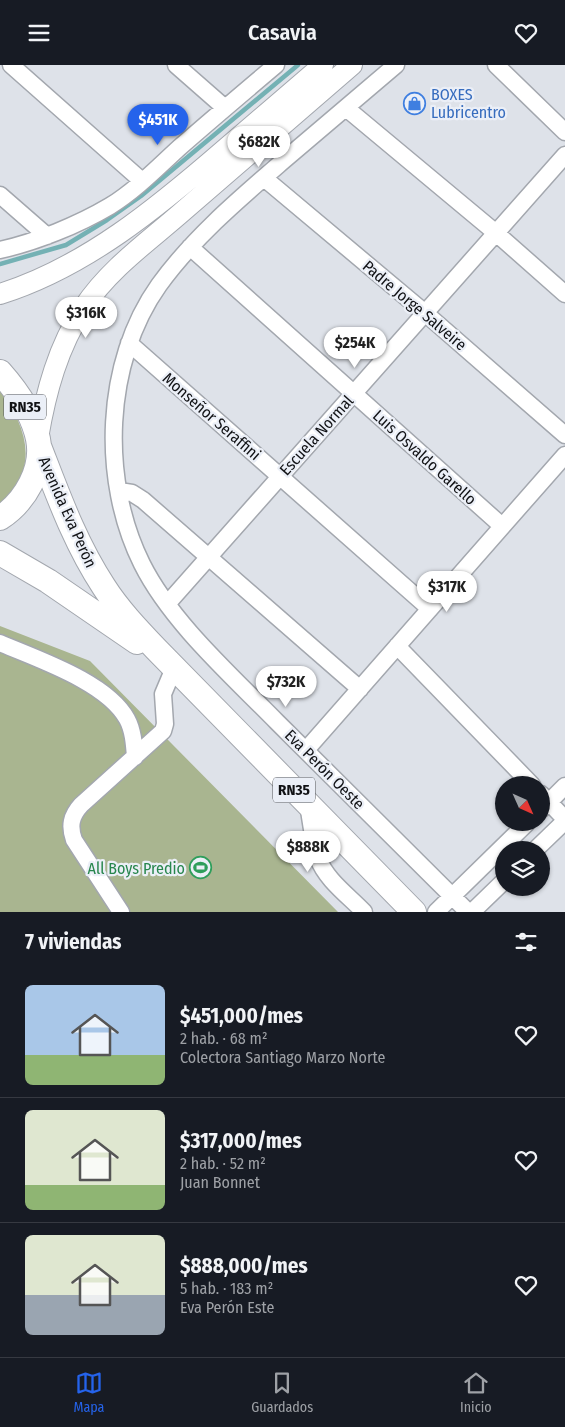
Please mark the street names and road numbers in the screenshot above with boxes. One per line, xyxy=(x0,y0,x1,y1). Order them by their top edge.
street label: Padre Jorge Salveire xyxy=(359,256,470,354)
street label: Monseñor Seraffini xyxy=(159,369,265,464)
street label: Escuela Normal xyxy=(276,391,357,479)
road number: RN35 xyxy=(4,395,46,419)
street label: Luis Osvaldo Garello xyxy=(369,406,480,509)
street label: Avenida Eva Perón xyxy=(35,454,101,571)
street label: Eva Perón Oeste xyxy=(281,726,369,813)
road number: RN35 xyxy=(273,777,315,803)

